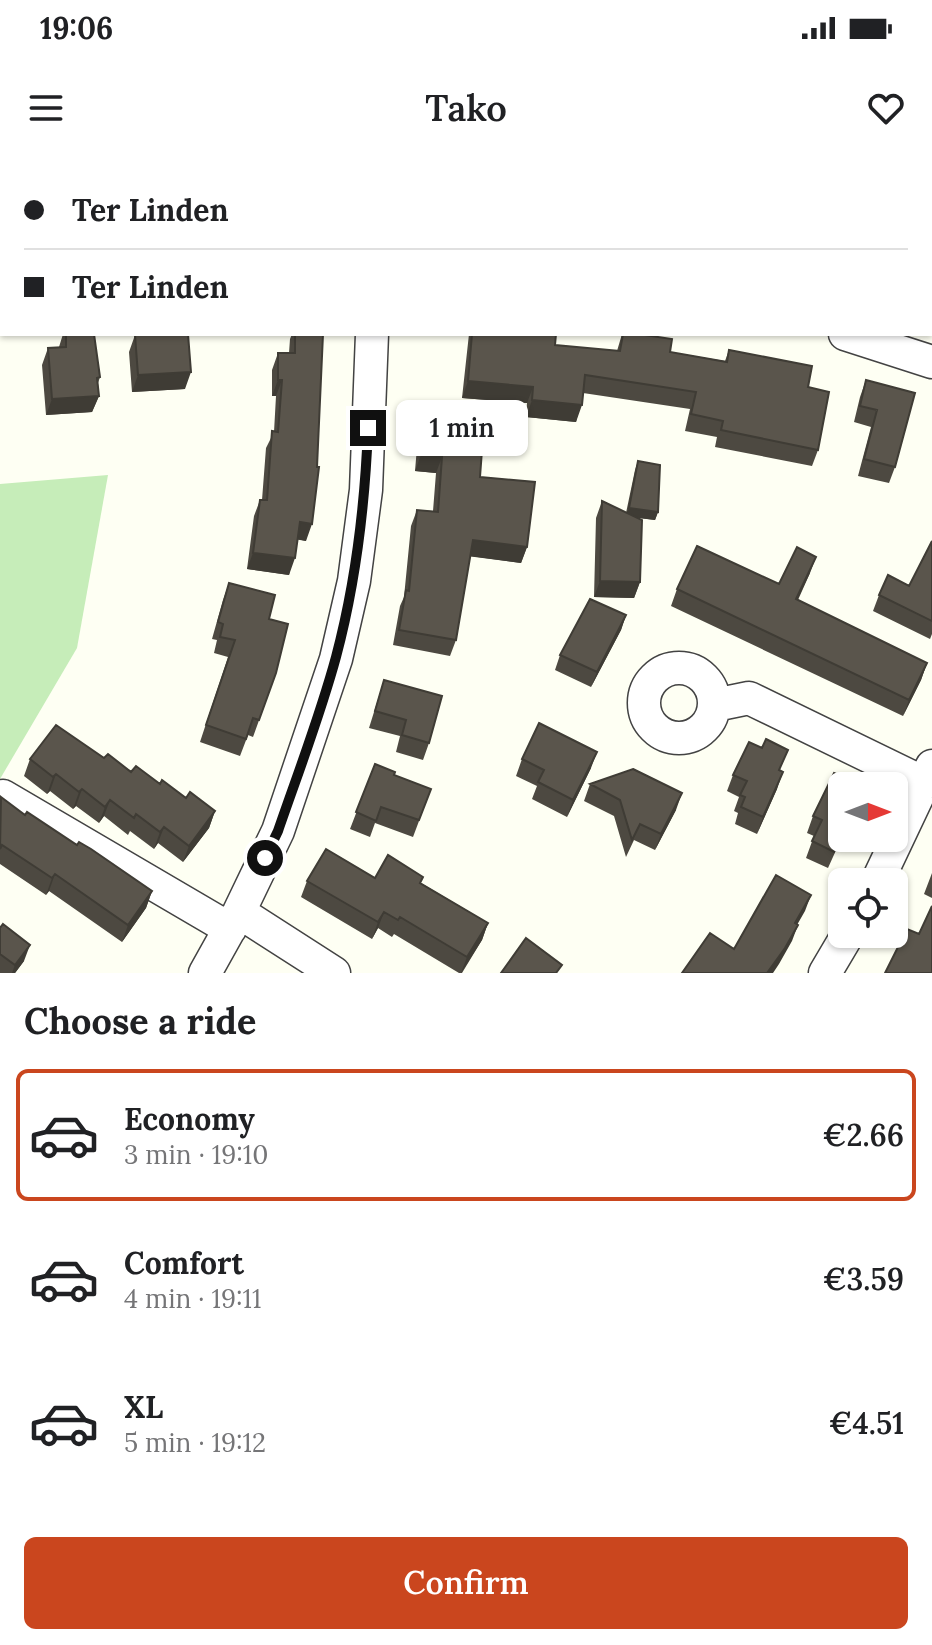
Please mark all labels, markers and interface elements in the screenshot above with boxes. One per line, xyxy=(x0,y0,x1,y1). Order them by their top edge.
text: 19:06 xyxy=(40,9,113,47)
text: Tako xyxy=(425,85,507,131)
icon: menu xyxy=(24,86,68,130)
icon: heart xyxy=(864,86,908,130)
text: Ter Linden xyxy=(72,191,229,229)
text: Ter Linden xyxy=(72,268,229,306)
callout: 1 min xyxy=(396,400,528,456)
route end xyxy=(350,410,386,446)
text: 1 min xyxy=(429,411,495,444)
north arrow xyxy=(828,772,908,852)
map controls xyxy=(828,772,908,948)
route start xyxy=(247,840,283,876)
button: locate xyxy=(828,868,908,948)
text: Choose a ride xyxy=(24,998,256,1044)
icon: car xyxy=(28,1099,100,1171)
text: Economy xyxy=(124,1100,255,1138)
text: €2.66 xyxy=(823,1116,904,1154)
text: 3 min · 19:10 xyxy=(124,1138,268,1171)
icon: car xyxy=(28,1243,100,1315)
text: Comfort xyxy=(124,1244,244,1282)
text: €3.59 xyxy=(823,1260,904,1298)
text: 4 min · 19:11 xyxy=(124,1282,261,1315)
icon: car xyxy=(28,1387,100,1459)
text: XL xyxy=(124,1388,163,1426)
text: €4.51 xyxy=(829,1404,904,1442)
text: 5 min · 19:12 xyxy=(124,1426,266,1459)
button: Confirm xyxy=(24,1537,908,1629)

